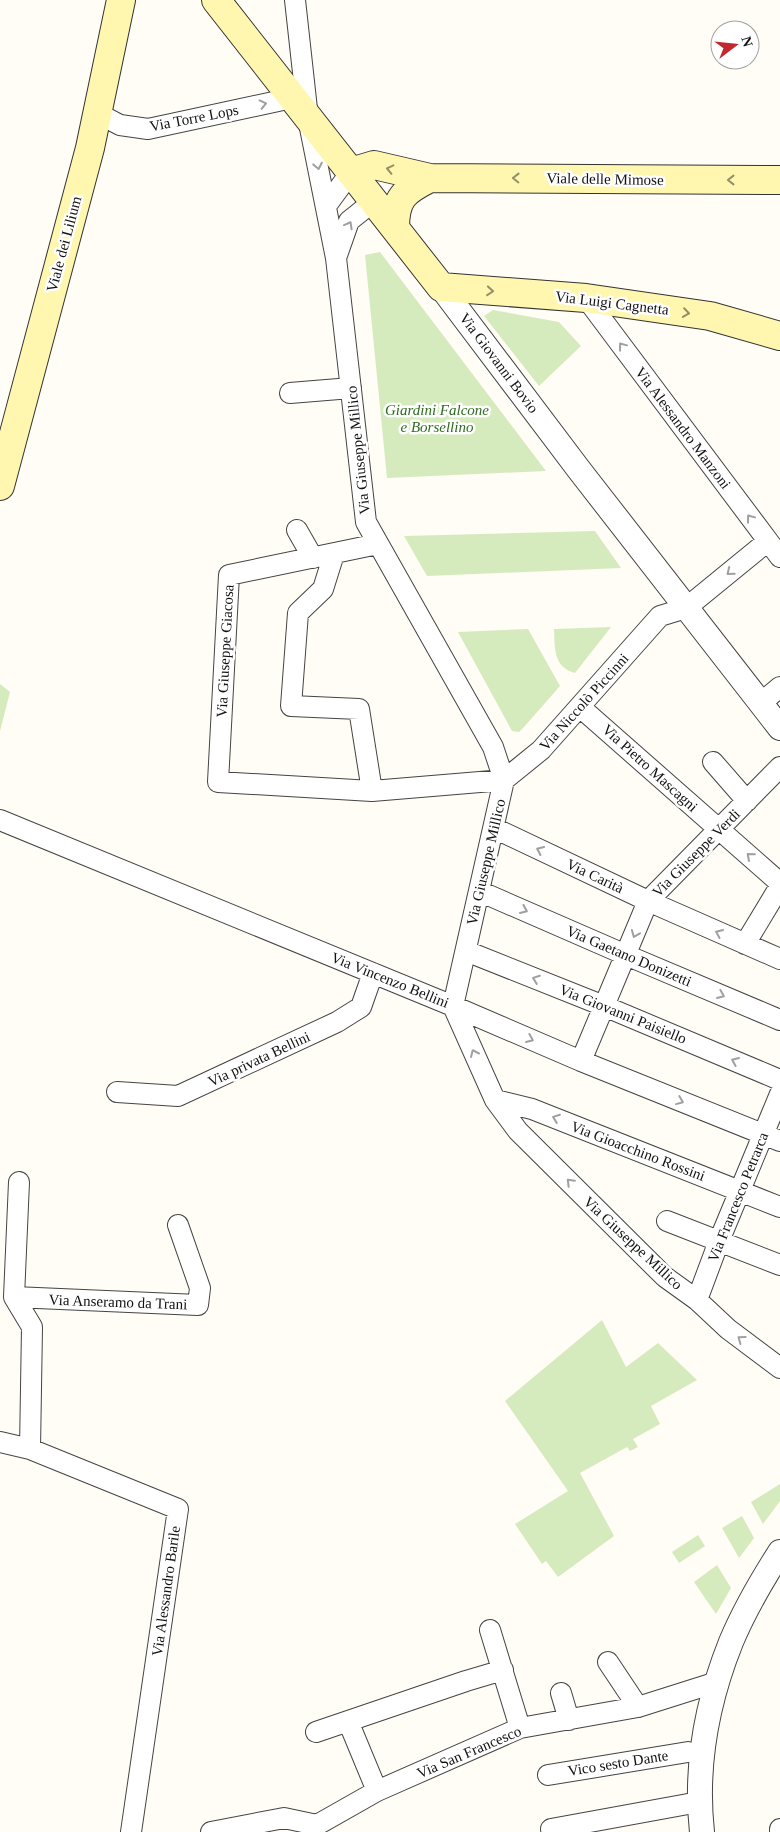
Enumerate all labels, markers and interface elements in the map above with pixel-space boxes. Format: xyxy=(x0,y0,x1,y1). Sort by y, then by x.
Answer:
north arrow xyxy=(710,20,760,70)
text: N xyxy=(738,35,756,48)
one-way arrow xyxy=(258,99,267,110)
street label: Via Torre Lops xyxy=(148,102,240,134)
one-way arrow xyxy=(312,161,322,170)
one-way arrow xyxy=(386,164,395,175)
street label: Viale delle Mimose xyxy=(546,170,664,188)
one-way arrow xyxy=(512,173,520,184)
one-way arrow xyxy=(727,175,735,185)
street label: Viale dei Lilium xyxy=(44,194,85,294)
one-way arrow xyxy=(343,222,353,231)
one-way arrow xyxy=(486,285,494,296)
street label: Via Luigi Cagnetta xyxy=(554,288,670,318)
one-way arrow xyxy=(682,307,691,317)
street label: Via Giovanni Bovio xyxy=(456,310,542,416)
one-way arrow xyxy=(619,343,627,352)
street label: Via Alessandro Manzoni xyxy=(632,364,734,492)
street label: Via Giuseppe Millico xyxy=(343,385,373,515)
park label: Giardini Falcone e Borsellino xyxy=(385,402,489,435)
one-way arrow xyxy=(748,515,756,524)
one-way arrow xyxy=(727,567,736,575)
street label: Via Giuseppe Giacosa xyxy=(214,584,236,718)
street label: Via Niccolò Piccinni xyxy=(536,650,632,754)
street label: Via Pietro Mascagni xyxy=(599,721,701,815)
street label: Via Giuseppe Millico xyxy=(464,797,508,927)
street label: Via Giuseppe Verdi xyxy=(649,806,743,900)
one-way arrow xyxy=(536,846,545,856)
one-way arrow xyxy=(746,853,755,862)
street label: Via Carità xyxy=(564,856,626,896)
one-way arrow xyxy=(519,904,528,915)
street label: Via Gaetano Donizetti xyxy=(564,922,694,990)
one-way arrow xyxy=(715,928,724,939)
one-way arrow xyxy=(630,929,641,938)
street label: Via Vincenzo Bellini xyxy=(329,949,451,1011)
one-way arrow xyxy=(532,975,541,985)
street label: Via Giovanni Paisiello xyxy=(557,981,689,1047)
one-way arrow xyxy=(716,989,725,999)
street label: Via privata Bellini xyxy=(205,1028,313,1090)
one-way arrow xyxy=(525,1033,534,1044)
one-way arrow xyxy=(470,1049,481,1058)
one-way arrow xyxy=(731,1056,740,1067)
one-way arrow xyxy=(675,1095,684,1105)
one-way arrow xyxy=(552,1114,561,1125)
street label: Via Gioacchino Rossini xyxy=(569,1118,707,1184)
street label: Via Francesco Petrarca xyxy=(705,1130,771,1264)
one-way arrow xyxy=(566,1179,575,1188)
street label: Via Giuseppe Millico xyxy=(580,1193,686,1293)
street label: Via Anseramo da Trani xyxy=(48,1292,188,1312)
one-way arrow xyxy=(737,1336,747,1345)
street label: Via Alessandro Barile xyxy=(149,1524,183,1657)
street label: Via San Francesco xyxy=(415,1723,523,1781)
street label: Vico sesto Dante xyxy=(567,1747,670,1779)

